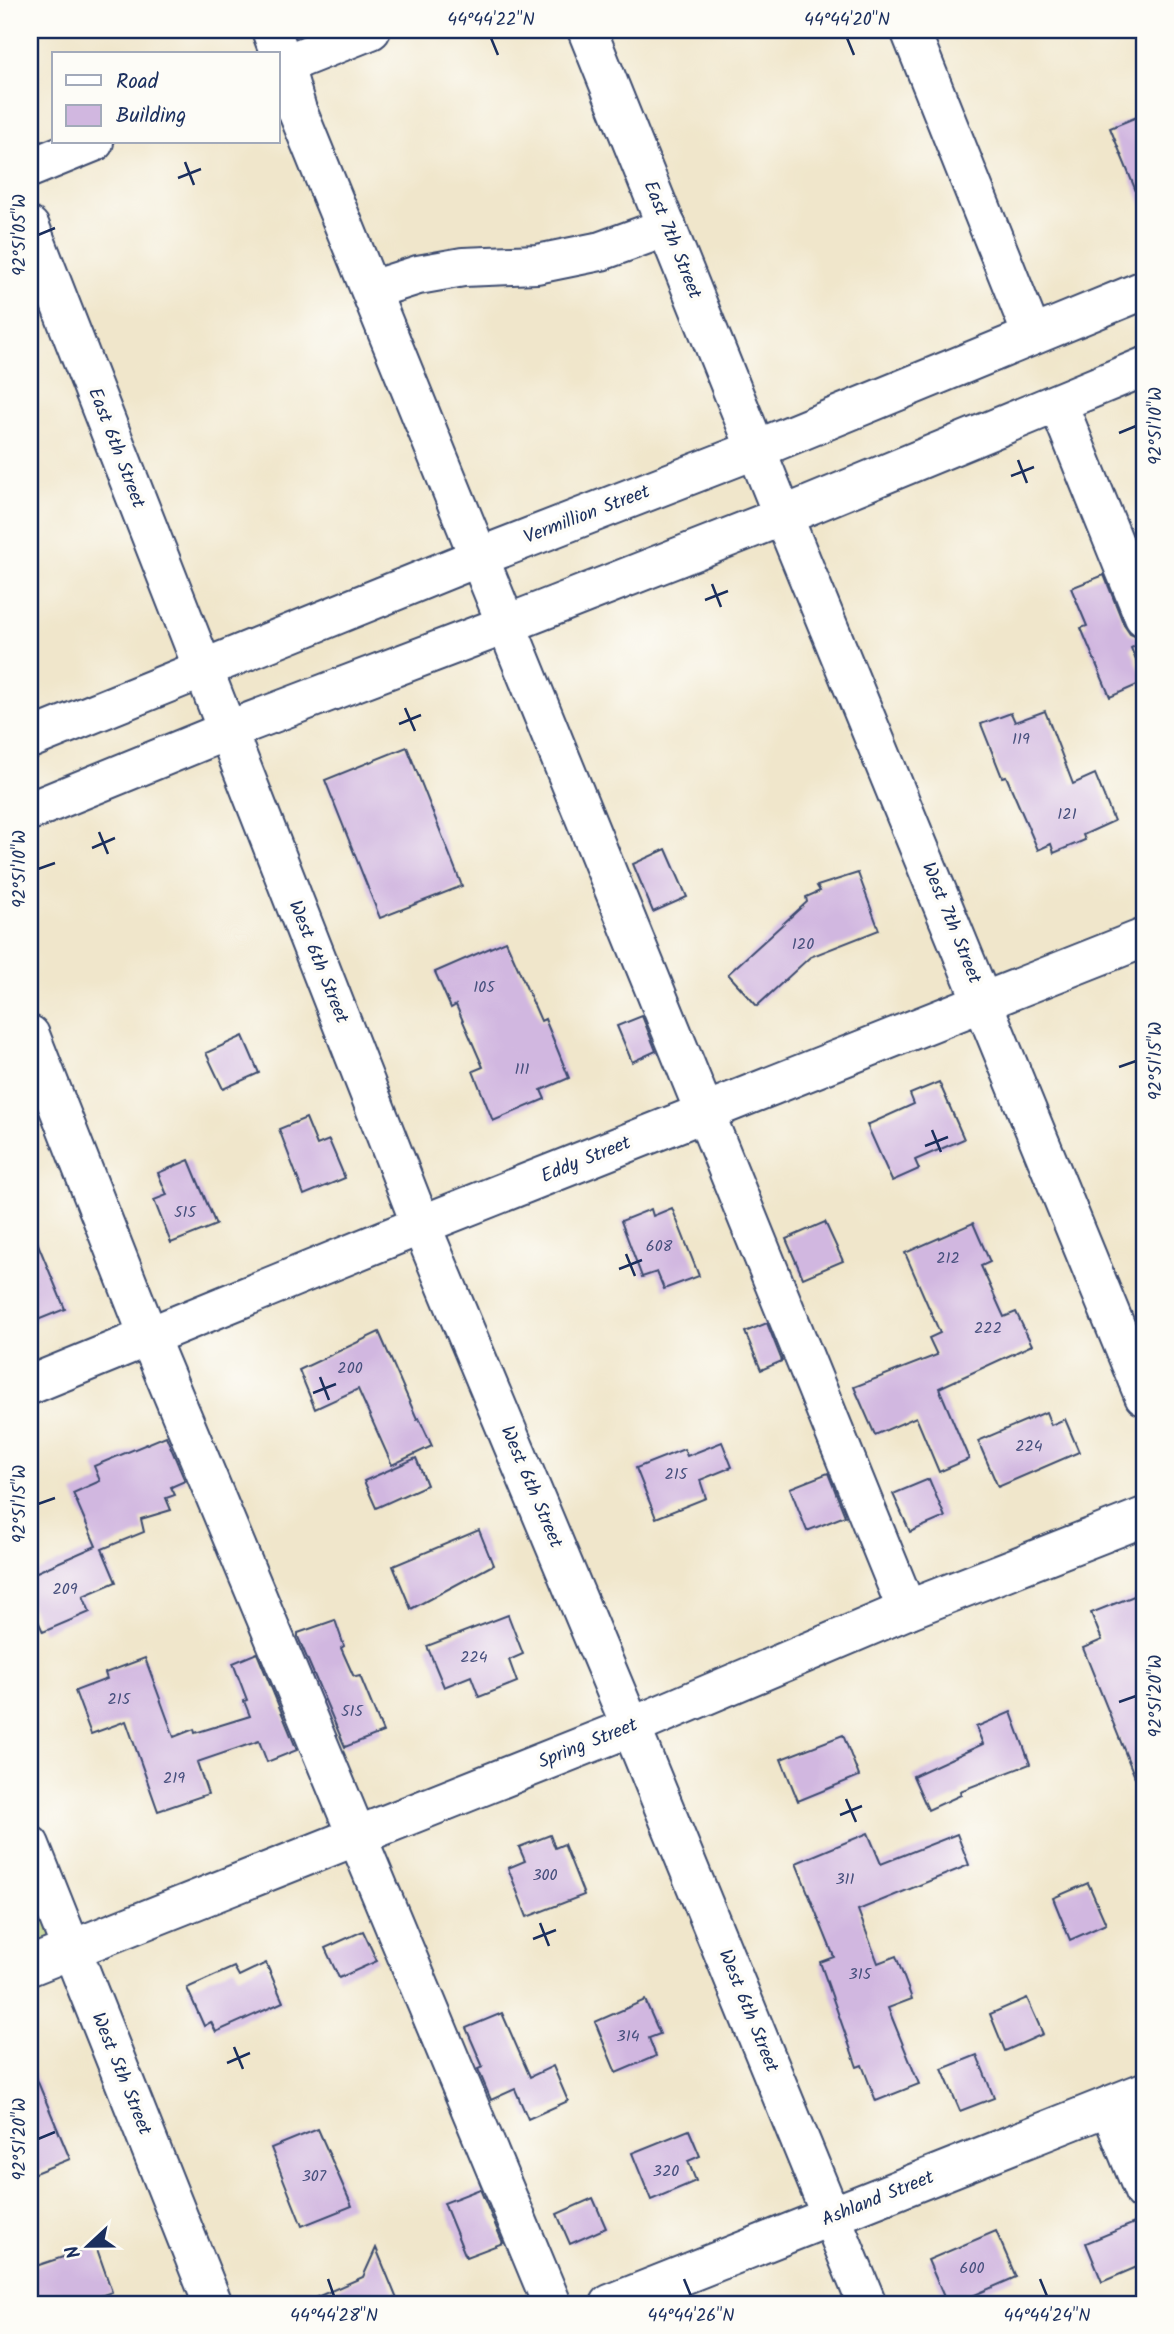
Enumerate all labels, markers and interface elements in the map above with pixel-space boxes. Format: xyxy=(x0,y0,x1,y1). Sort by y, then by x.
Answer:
text: 44°44'22"N xyxy=(447,6,535,35)
text: 44°44'20"N xyxy=(804,6,890,35)
legend xyxy=(52,52,280,144)
text: Road xyxy=(116,66,159,99)
text: Building xyxy=(116,100,186,133)
street label: East 7th Street xyxy=(635,176,710,304)
text: 92°51'05"W xyxy=(6,194,35,276)
street label: East 6th Street xyxy=(79,383,153,513)
text: 92°51'10"W xyxy=(1142,387,1171,465)
street label: Vermillion Street xyxy=(520,477,655,553)
house number: 119 xyxy=(1012,727,1030,752)
house number: 121 xyxy=(1057,802,1077,827)
text: 92°51'10"W xyxy=(6,830,35,908)
street label: West 7th Street xyxy=(913,858,989,989)
street label: West 6th Street xyxy=(280,896,357,1029)
house number: 120 xyxy=(792,932,814,957)
house number: 105 xyxy=(473,975,496,1000)
text: 92°51'15"W xyxy=(1142,1022,1171,1100)
house number: 111 xyxy=(514,1057,530,1082)
street label: Eddy Street xyxy=(536,1128,636,1192)
house number: 515 xyxy=(174,1200,198,1225)
house number: 608 xyxy=(646,1234,673,1259)
house number: 212 xyxy=(936,1246,960,1271)
house number: 222 xyxy=(974,1316,1002,1341)
house number: 200 xyxy=(337,1356,363,1381)
street label: West 6th Street xyxy=(492,1421,571,1553)
house number: 224 xyxy=(1015,1434,1043,1459)
house number: 215 xyxy=(665,1462,689,1487)
text: 92°51'15"W xyxy=(6,1465,35,1543)
house number: 209 xyxy=(52,1577,78,1602)
house number: 224 xyxy=(460,1645,488,1670)
text: 92°51'20"W xyxy=(1142,1655,1171,1737)
house number: 215 xyxy=(108,1687,132,1712)
house number: 515 xyxy=(341,1699,365,1724)
street label: Spring Street xyxy=(534,1710,643,1778)
house number: 219 xyxy=(163,1766,185,1791)
house number: 300 xyxy=(532,1863,558,1888)
house number: 311 xyxy=(835,1867,855,1892)
street label: West 6th Street xyxy=(710,1945,787,2078)
house number: 315 xyxy=(849,1962,873,1987)
street label: West 5th Street xyxy=(83,2008,160,2140)
house number: 314 xyxy=(617,2024,640,2049)
text: 92°51'20"W xyxy=(6,2098,35,2180)
house number: 320 xyxy=(653,2159,679,2184)
street label: Ashland Street xyxy=(817,2163,939,2235)
house number: 307 xyxy=(302,2164,327,2189)
north arrow xyxy=(52,2212,122,2282)
text: N xyxy=(58,2240,90,2263)
house number: 600 xyxy=(960,2256,984,2281)
text: 44°44'28"N xyxy=(290,2302,378,2331)
text: 44°44'26"N xyxy=(648,2302,735,2331)
text: 44°44'24"N xyxy=(1004,2302,1090,2331)

